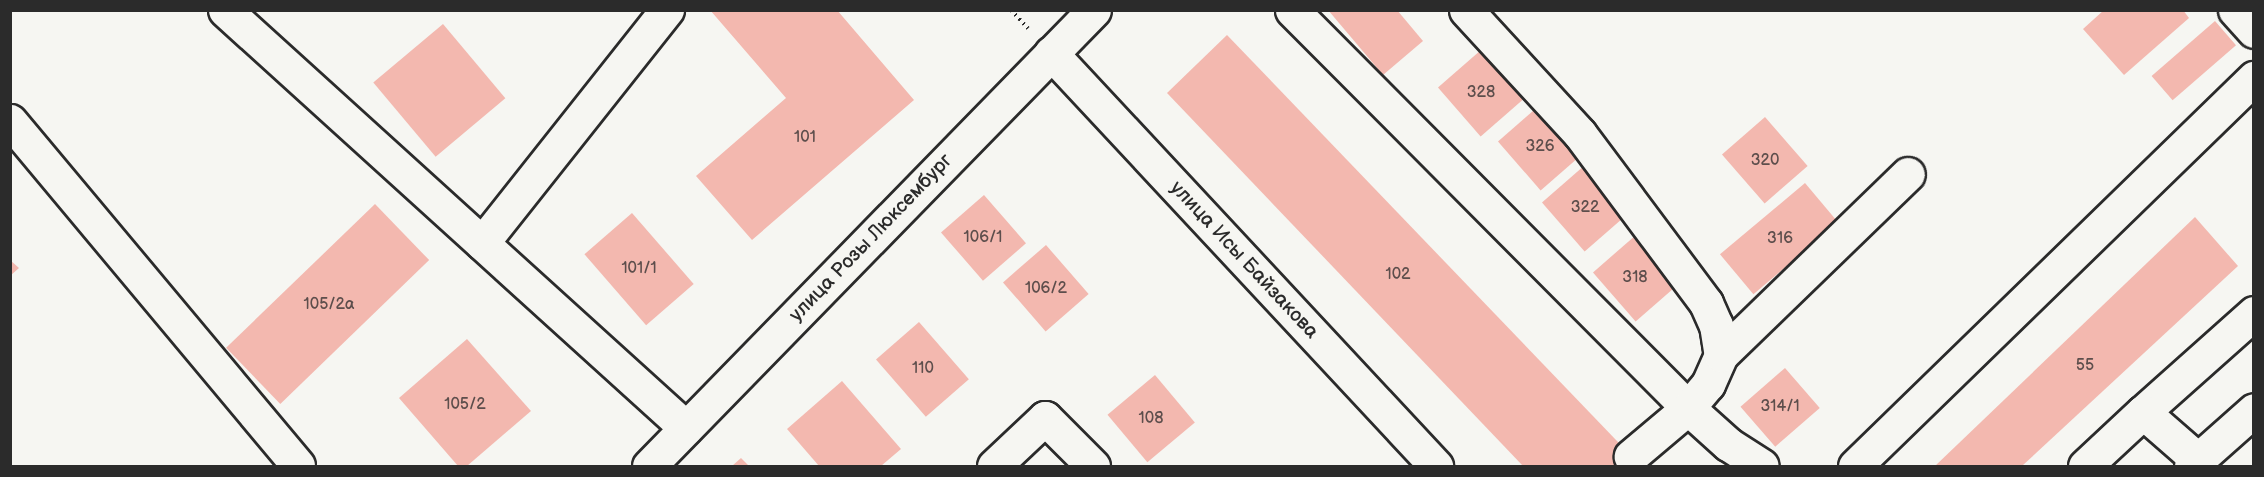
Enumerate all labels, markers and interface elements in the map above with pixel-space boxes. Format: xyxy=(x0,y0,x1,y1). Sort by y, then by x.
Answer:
house number: 328 xyxy=(1467,83,1495,103)
house number: 101 xyxy=(794,128,816,148)
house number: 326 xyxy=(1525,137,1555,157)
street label: улица Розы Люксембург xyxy=(784,149,958,327)
house number: 320 xyxy=(1751,151,1779,171)
street label: улица Исы Байзакова xyxy=(1165,176,1323,344)
house number: 322 xyxy=(1571,198,1599,218)
house number: 106/1 xyxy=(964,228,1002,248)
house number: 316 xyxy=(1767,229,1793,249)
house number: 101/1 xyxy=(621,259,657,279)
house number: 102 xyxy=(1385,265,1411,285)
house number: 318 xyxy=(1622,268,1648,288)
house number: 106/2 xyxy=(1025,279,1067,299)
house number: 105/2а xyxy=(304,295,354,315)
house number: 55 xyxy=(2076,356,2094,376)
house number: 110 xyxy=(912,359,934,379)
house number: 105/2 xyxy=(444,395,486,415)
house number: 314/1 xyxy=(1760,397,1800,417)
house number: 108 xyxy=(1139,409,1163,429)

